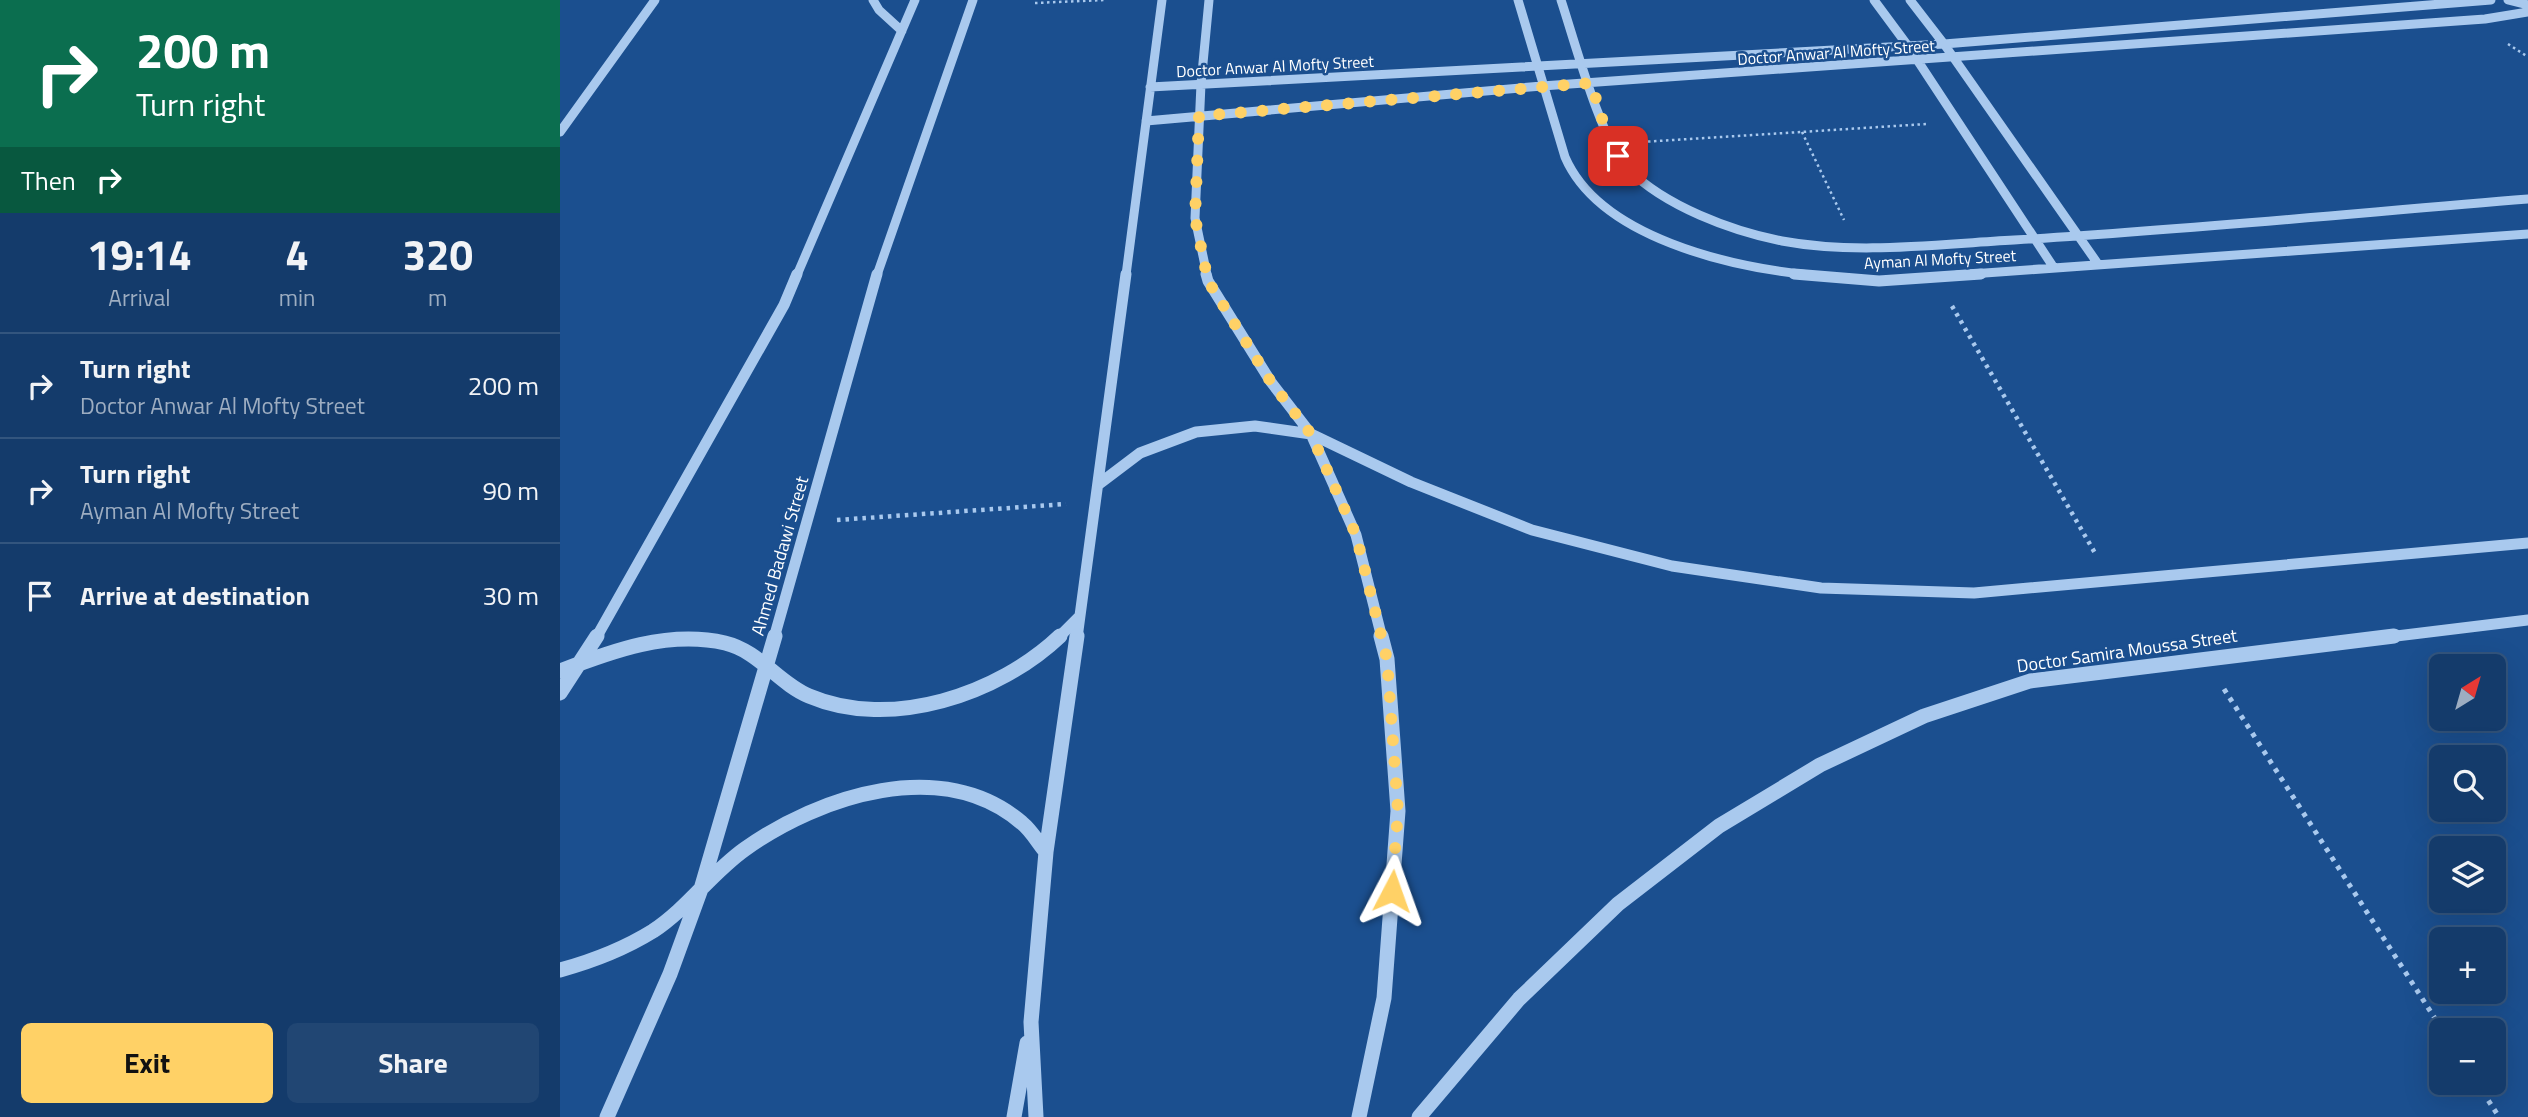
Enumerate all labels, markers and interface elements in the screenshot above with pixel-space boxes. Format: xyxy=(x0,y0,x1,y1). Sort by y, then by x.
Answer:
text: 200 m xyxy=(136,12,270,87)
icon: right xyxy=(21,28,112,119)
street label: Doctor Anwar Al Mofty Street xyxy=(1736,33,1936,71)
street label: Doctor Anwar Al Mofty Street xyxy=(1175,49,1375,83)
text: Turn right xyxy=(136,80,265,128)
pin xyxy=(1588,126,1648,186)
icon: arrive xyxy=(1599,137,1637,175)
text: Then xyxy=(21,161,76,200)
icon: right xyxy=(90,161,128,199)
text: 19:14 xyxy=(87,222,192,286)
text: 4 xyxy=(285,222,309,286)
text: 320 xyxy=(402,222,473,286)
street label: Ayman Al Mofty Street xyxy=(1863,243,2017,275)
text: Arrival xyxy=(108,280,171,315)
text: min xyxy=(279,280,315,315)
text: m xyxy=(428,280,447,315)
text: Turn right xyxy=(80,349,191,388)
text: 200 m xyxy=(468,366,539,405)
icon: right xyxy=(21,367,59,405)
text: Doctor Anwar Al Mofty Street xyxy=(80,388,365,423)
text: Turn right xyxy=(80,454,191,493)
text: 90 m xyxy=(482,471,539,510)
icon: right xyxy=(21,472,59,510)
street label: Ahmed Badawi Street xyxy=(744,472,815,639)
text: Ayman Al Mofty Street xyxy=(80,493,299,528)
text: Arrive at destination xyxy=(80,576,310,615)
text: 30 m xyxy=(482,576,539,615)
icon: arrive xyxy=(21,577,59,615)
street label: Doctor Samira Moussa Street xyxy=(2015,622,2239,679)
north arrow xyxy=(2429,654,2506,732)
map controls xyxy=(2429,654,2506,1095)
button: search xyxy=(2429,745,2506,822)
button: layers xyxy=(2429,836,2506,913)
position arrow xyxy=(1355,854,1429,928)
button: + xyxy=(2429,927,2506,1004)
button: − xyxy=(2429,1018,2506,1095)
button: Exit xyxy=(21,1023,273,1103)
button: Share xyxy=(287,1023,539,1103)

